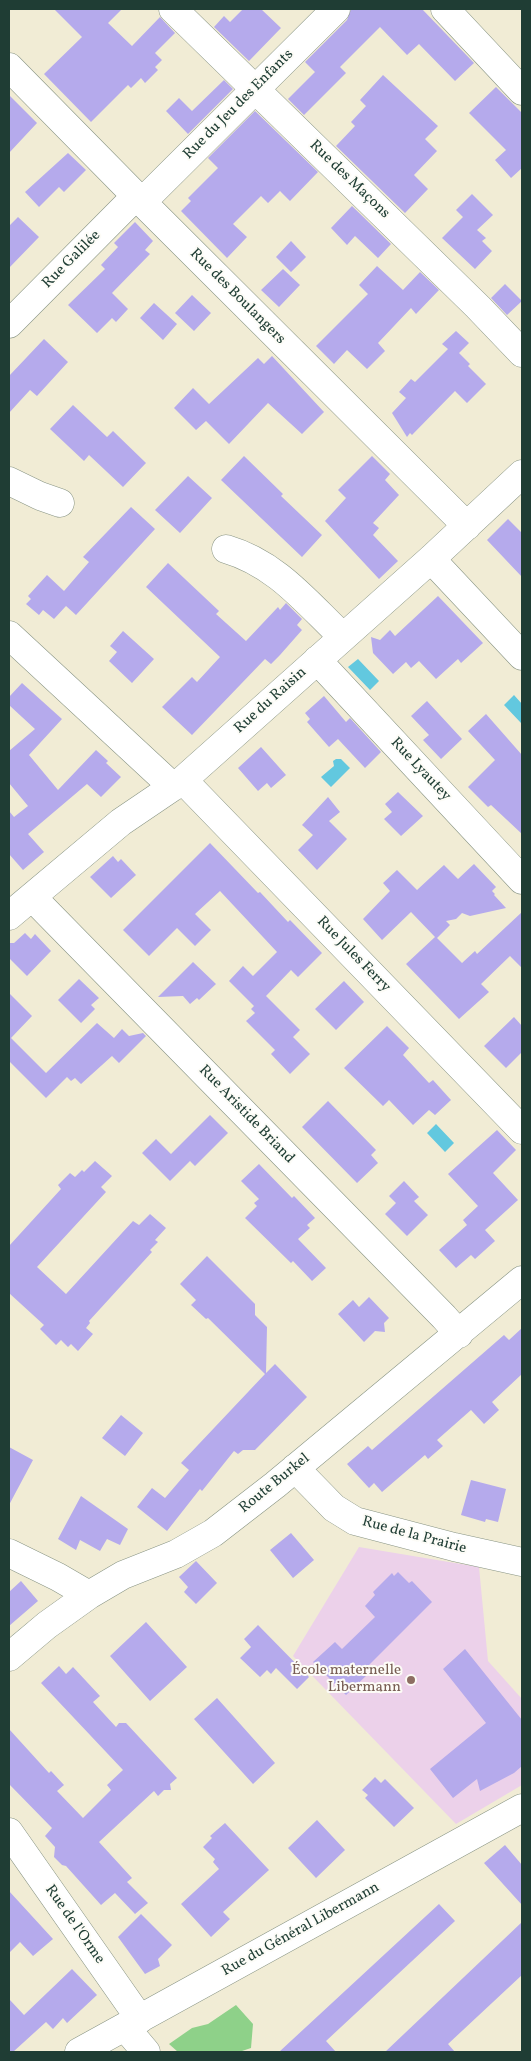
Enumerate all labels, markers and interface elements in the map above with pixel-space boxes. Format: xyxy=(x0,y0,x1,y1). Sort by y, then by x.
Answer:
street label: Rue du Jeu des Enfants xyxy=(180,46,298,164)
street label: Rue des Maçons xyxy=(305,137,393,223)
street label: Rue Galilée xyxy=(39,227,105,293)
street label: Rue des Boulangers xyxy=(185,245,289,349)
street label: Rue du Raisin xyxy=(231,664,311,738)
street label: Rue Lyautey xyxy=(386,734,454,806)
street label: Rue Jules Ferry xyxy=(312,913,394,997)
street label: Rue Aristide Briand xyxy=(194,1062,298,1168)
street label: Route Burkel xyxy=(236,1450,314,1518)
street label: Rue de la Prairie xyxy=(360,1513,468,1559)
place label: École maternelle Libermann xyxy=(292,1662,401,1697)
marker: École maternelle Libermann xyxy=(405,1674,417,1686)
street label: Rue du Général Libermann xyxy=(219,1879,383,1981)
street label: Rue de l'Orme xyxy=(40,1882,108,1968)

